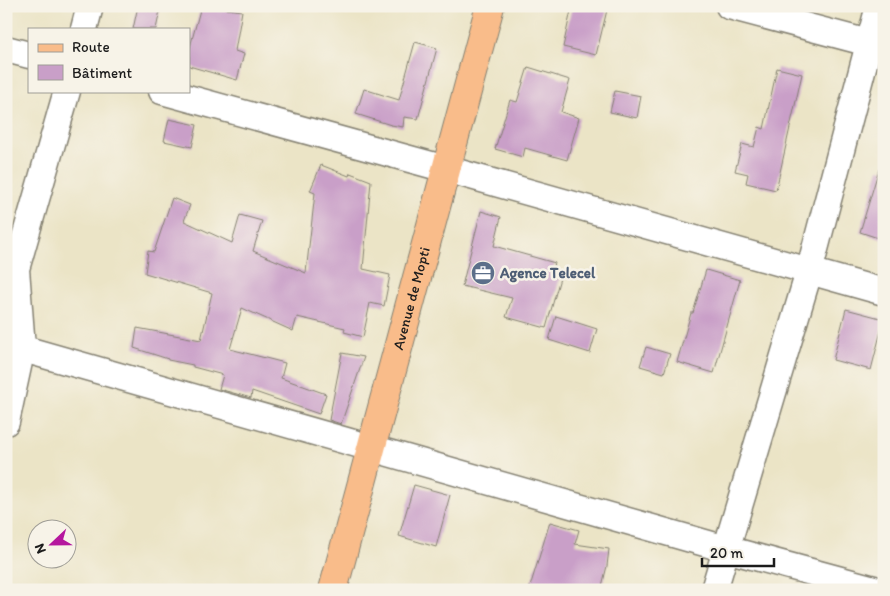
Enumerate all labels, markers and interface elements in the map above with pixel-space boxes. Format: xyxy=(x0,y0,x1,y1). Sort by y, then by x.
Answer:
legend xyxy=(28,28,190,92)
text: Route xyxy=(72,38,110,56)
text: Bâtiment xyxy=(72,64,133,82)
street label: Avenue de Mopti xyxy=(389,245,434,352)
office icon: Agence Telecel xyxy=(470,260,496,286)
place label: Agence Telecel xyxy=(499,264,596,283)
north arrow xyxy=(28,518,78,568)
scale bar xyxy=(702,536,775,568)
text: N xyxy=(31,541,50,556)
text: 20 m xyxy=(710,544,744,562)

